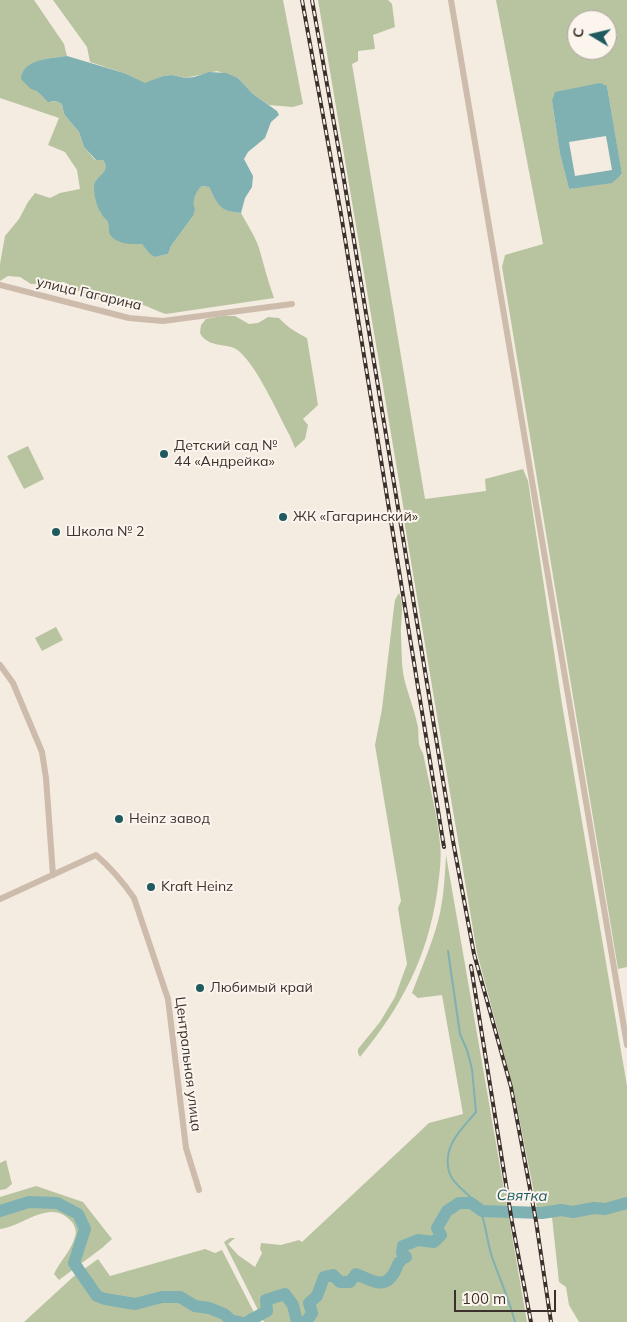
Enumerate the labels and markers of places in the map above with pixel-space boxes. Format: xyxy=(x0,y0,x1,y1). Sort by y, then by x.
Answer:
place label: Детский сад № 44 «Андрейка» xyxy=(174,438,277,471)
marker: Детский сад № 44 «Андрейка» xyxy=(158,448,170,460)
place label: ЖК «Гагаринский» xyxy=(293,509,418,525)
marker: ЖК «Гагаринский» xyxy=(277,511,289,523)
place label: Школа № 2 xyxy=(66,524,144,540)
marker: Школа № 2 xyxy=(50,526,62,538)
place label: Heinz завод xyxy=(129,811,210,827)
marker: Heinz завод xyxy=(113,813,125,825)
place label: Kraft Heinz xyxy=(161,879,233,895)
marker: Kraft Heinz xyxy=(145,881,157,893)
place label: Любимый край xyxy=(210,980,313,996)
marker: Любимый край xyxy=(194,982,206,994)

